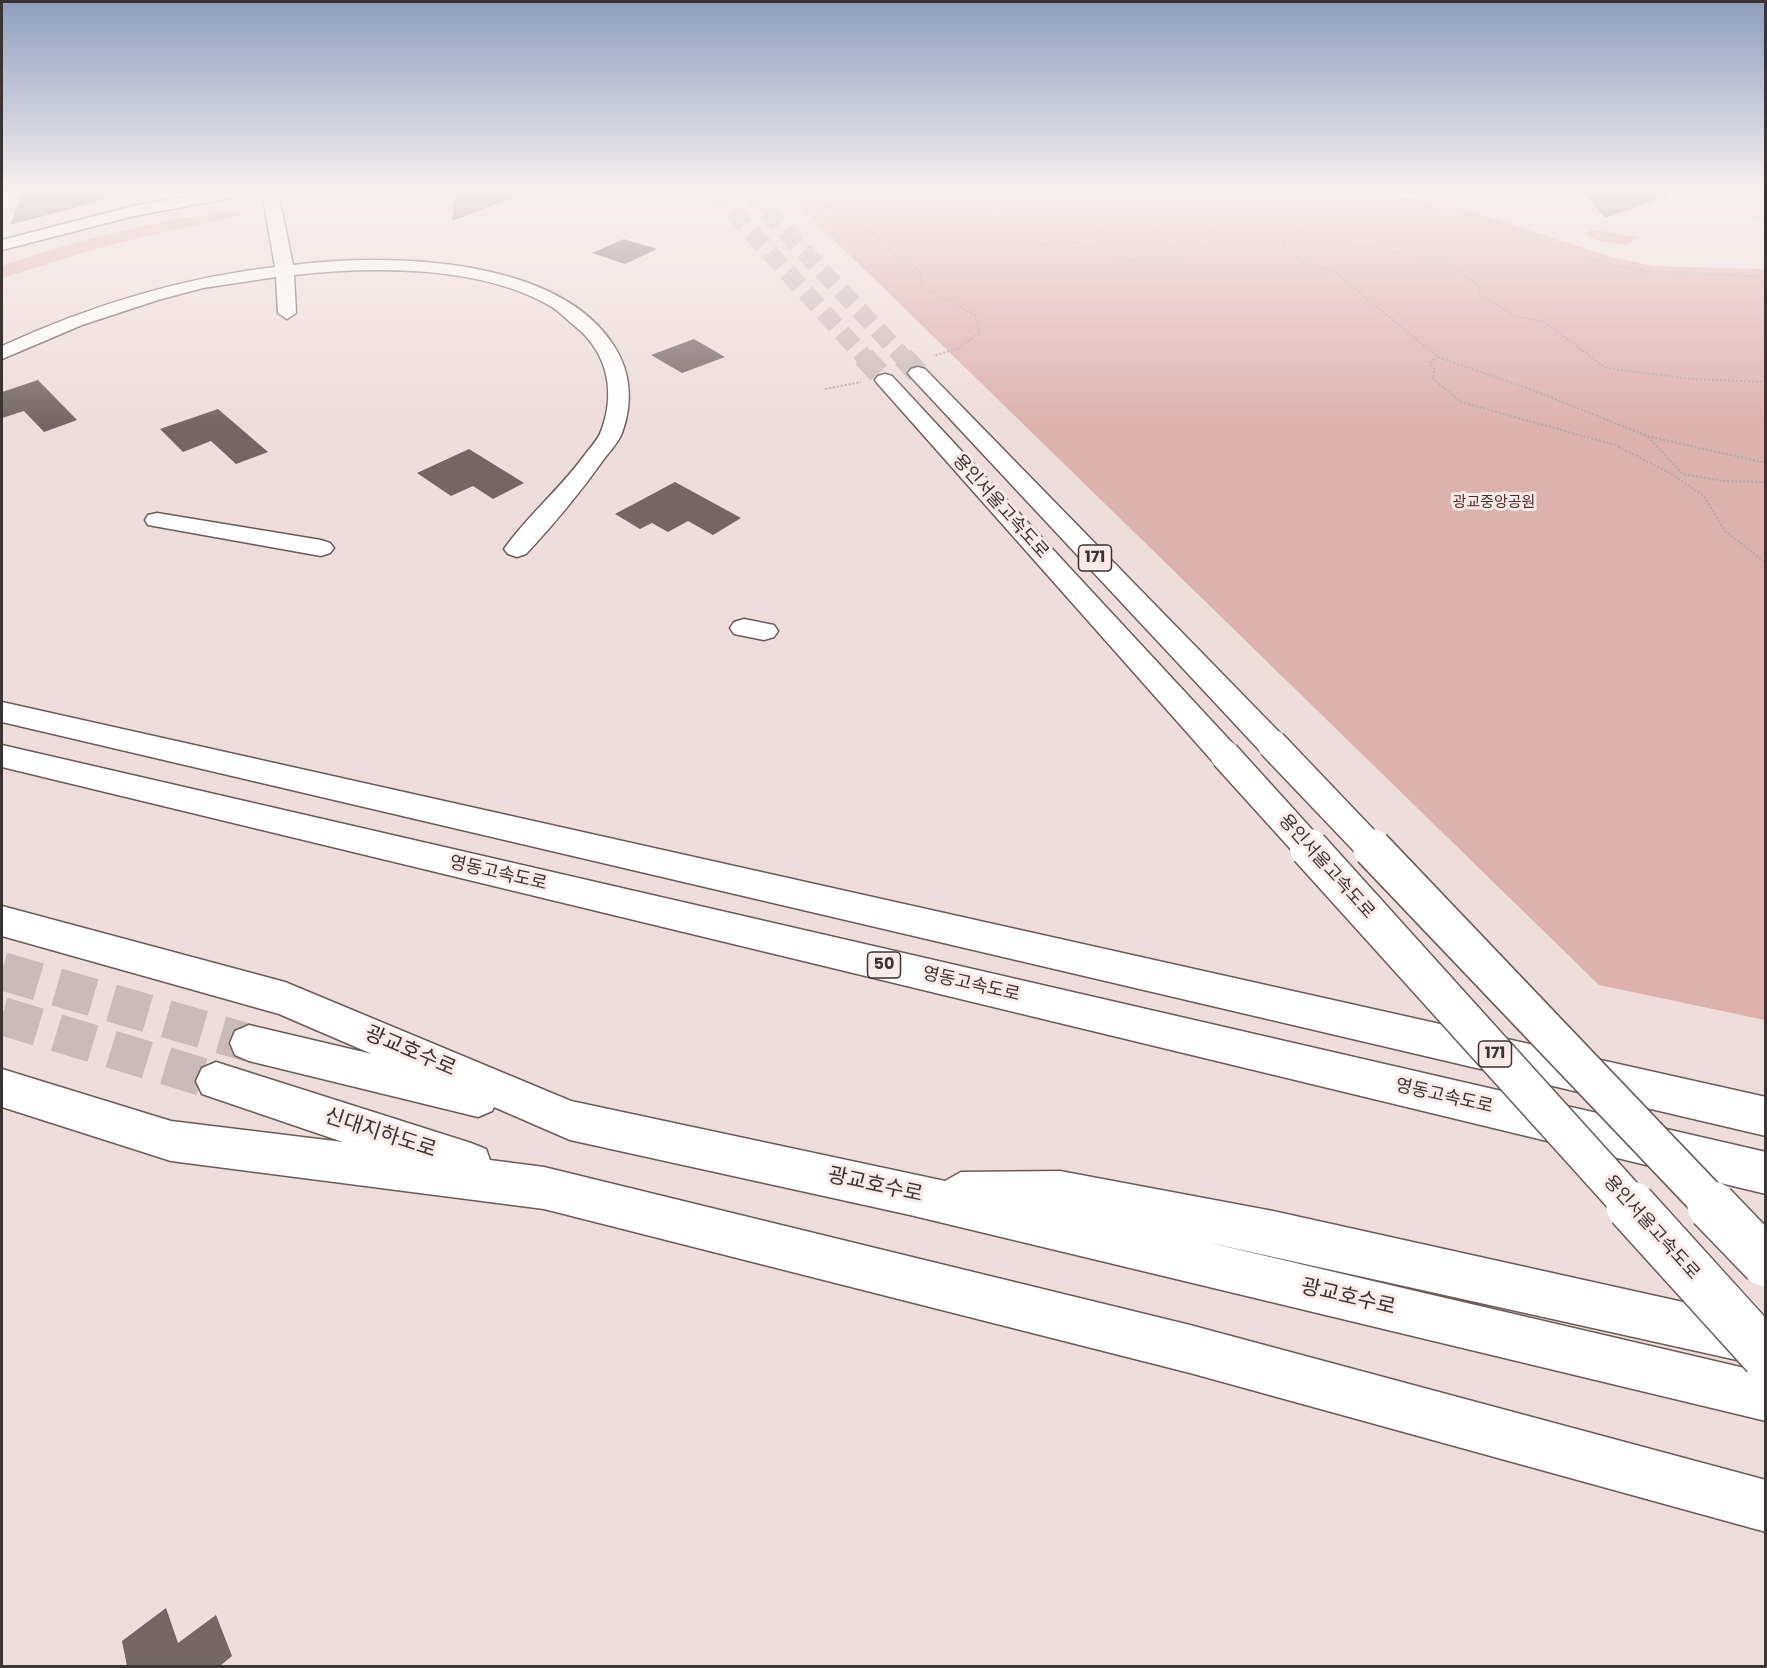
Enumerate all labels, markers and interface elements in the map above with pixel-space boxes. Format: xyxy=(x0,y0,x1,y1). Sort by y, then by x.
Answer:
street label: 용인서울고속도로 xyxy=(948,451,1052,563)
park label: 광교중앙공원 xyxy=(1453,494,1535,512)
road number: 171 xyxy=(1078,545,1112,571)
street label: 용인서울고속도로 xyxy=(1274,811,1378,923)
street label: 영동고속도로 xyxy=(447,852,549,896)
road number: 50 xyxy=(868,952,900,978)
street label: 영동고속도로 xyxy=(920,963,1022,1007)
street label: 광교호수로 xyxy=(361,1022,459,1082)
road number: 171 xyxy=(1478,1041,1512,1067)
street label: 영동고속도로 xyxy=(1393,1075,1495,1119)
street label: 신대지하도로 xyxy=(321,1104,439,1164)
street label: 광교호수로 xyxy=(825,1164,925,1208)
street label: 용인서울고속도로 xyxy=(1599,1172,1703,1284)
street label: 광교호수로 xyxy=(1298,1275,1398,1321)

